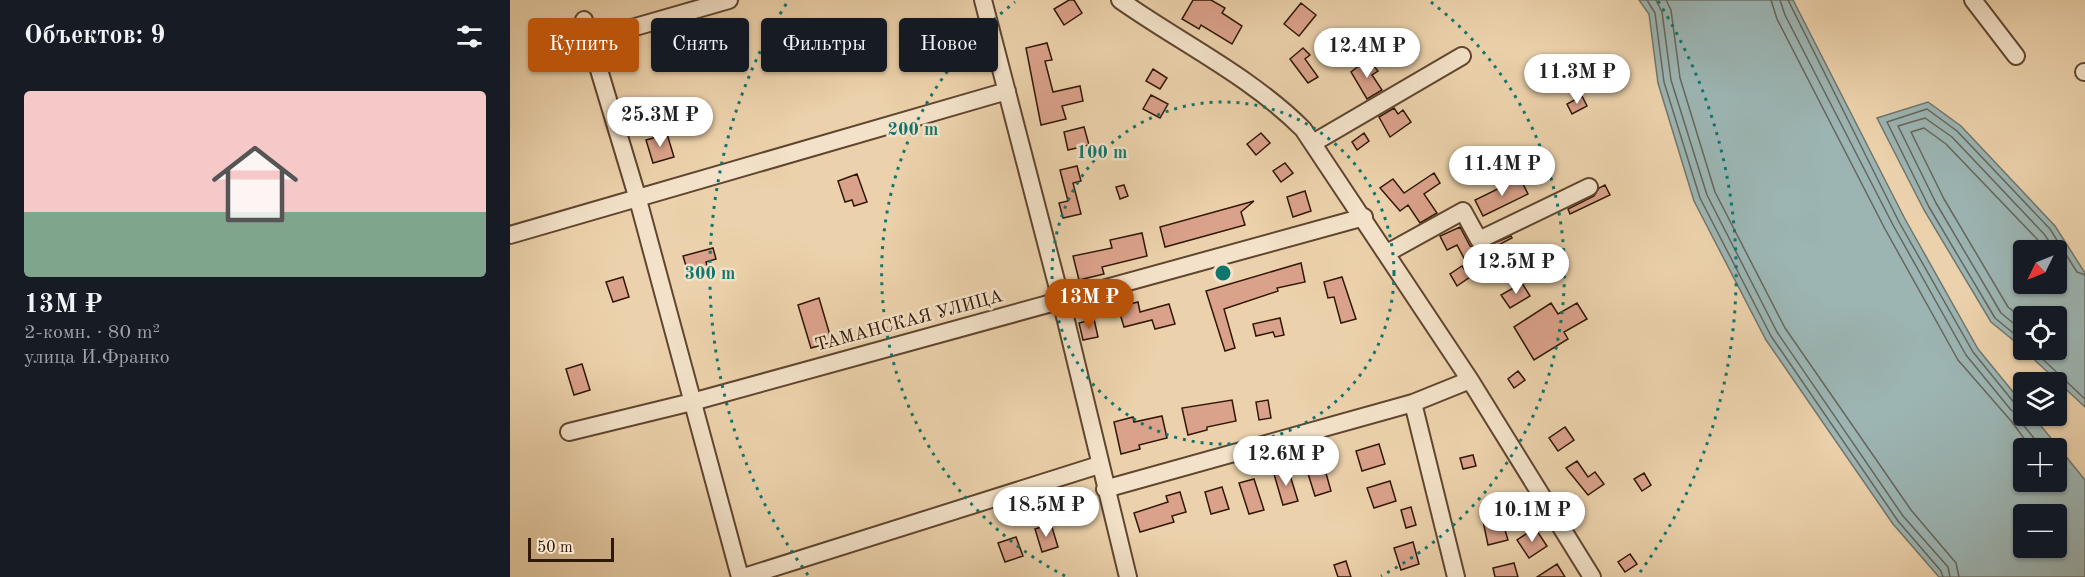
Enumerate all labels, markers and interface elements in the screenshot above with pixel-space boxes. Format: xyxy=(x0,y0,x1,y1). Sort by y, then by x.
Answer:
chip: Купить xyxy=(528,18,639,72)
chip: Снять xyxy=(651,18,749,72)
chip: Фильтры xyxy=(761,18,887,72)
chip: Новое xyxy=(899,18,998,72)
icon: filters xyxy=(453,20,486,53)
text: Объектов: 9 xyxy=(24,23,165,49)
pin: 12.4M ₽ xyxy=(1312,28,1422,79)
text: 12.4M ₽ xyxy=(1328,37,1406,57)
pin: 11.3M ₽ xyxy=(1522,54,1632,105)
text: 11.3M ₽ xyxy=(1538,63,1616,83)
pin: 25.3M ₽ xyxy=(605,97,715,148)
text: 25.3M ₽ xyxy=(621,106,699,126)
text: 200 m xyxy=(888,121,938,139)
icon: home xyxy=(201,130,309,238)
text: 100 m xyxy=(1077,144,1127,162)
pin: 11.4M ₽ xyxy=(1447,146,1557,197)
text: 11.4M ₽ xyxy=(1463,155,1541,175)
north arrow xyxy=(2013,240,2067,294)
map controls xyxy=(2013,240,2067,558)
pin: 12.5M ₽ xyxy=(1461,244,1571,295)
text: 12.5M ₽ xyxy=(1477,253,1555,273)
centre of rings xyxy=(1213,263,1233,283)
text: 300 m xyxy=(685,265,735,283)
pin: 13M ₽ xyxy=(1047,279,1131,330)
street label: ТАМАНСКАЯ УЛИЦА xyxy=(813,287,1005,355)
text: 13M ₽ xyxy=(1059,288,1119,308)
text: 13M ₽ xyxy=(24,292,103,318)
button: locate xyxy=(2013,306,2067,360)
text: 2-комн. · 80 m² xyxy=(24,323,160,343)
text: улица И.Франко xyxy=(24,348,170,368)
button: layers xyxy=(2013,372,2067,426)
pin: 12.6M ₽ xyxy=(1231,436,1341,487)
button: + xyxy=(2013,438,2067,492)
text: 12.6M ₽ xyxy=(1247,445,1325,465)
pin: 18.5M ₽ xyxy=(991,487,1101,538)
pin: 10.1M ₽ xyxy=(1477,492,1587,543)
text: 18.5M ₽ xyxy=(1007,496,1085,516)
text: 10.1M ₽ xyxy=(1493,501,1571,521)
button: − xyxy=(2013,504,2067,558)
scale bar xyxy=(528,535,614,562)
text: 50 m xyxy=(537,540,573,556)

